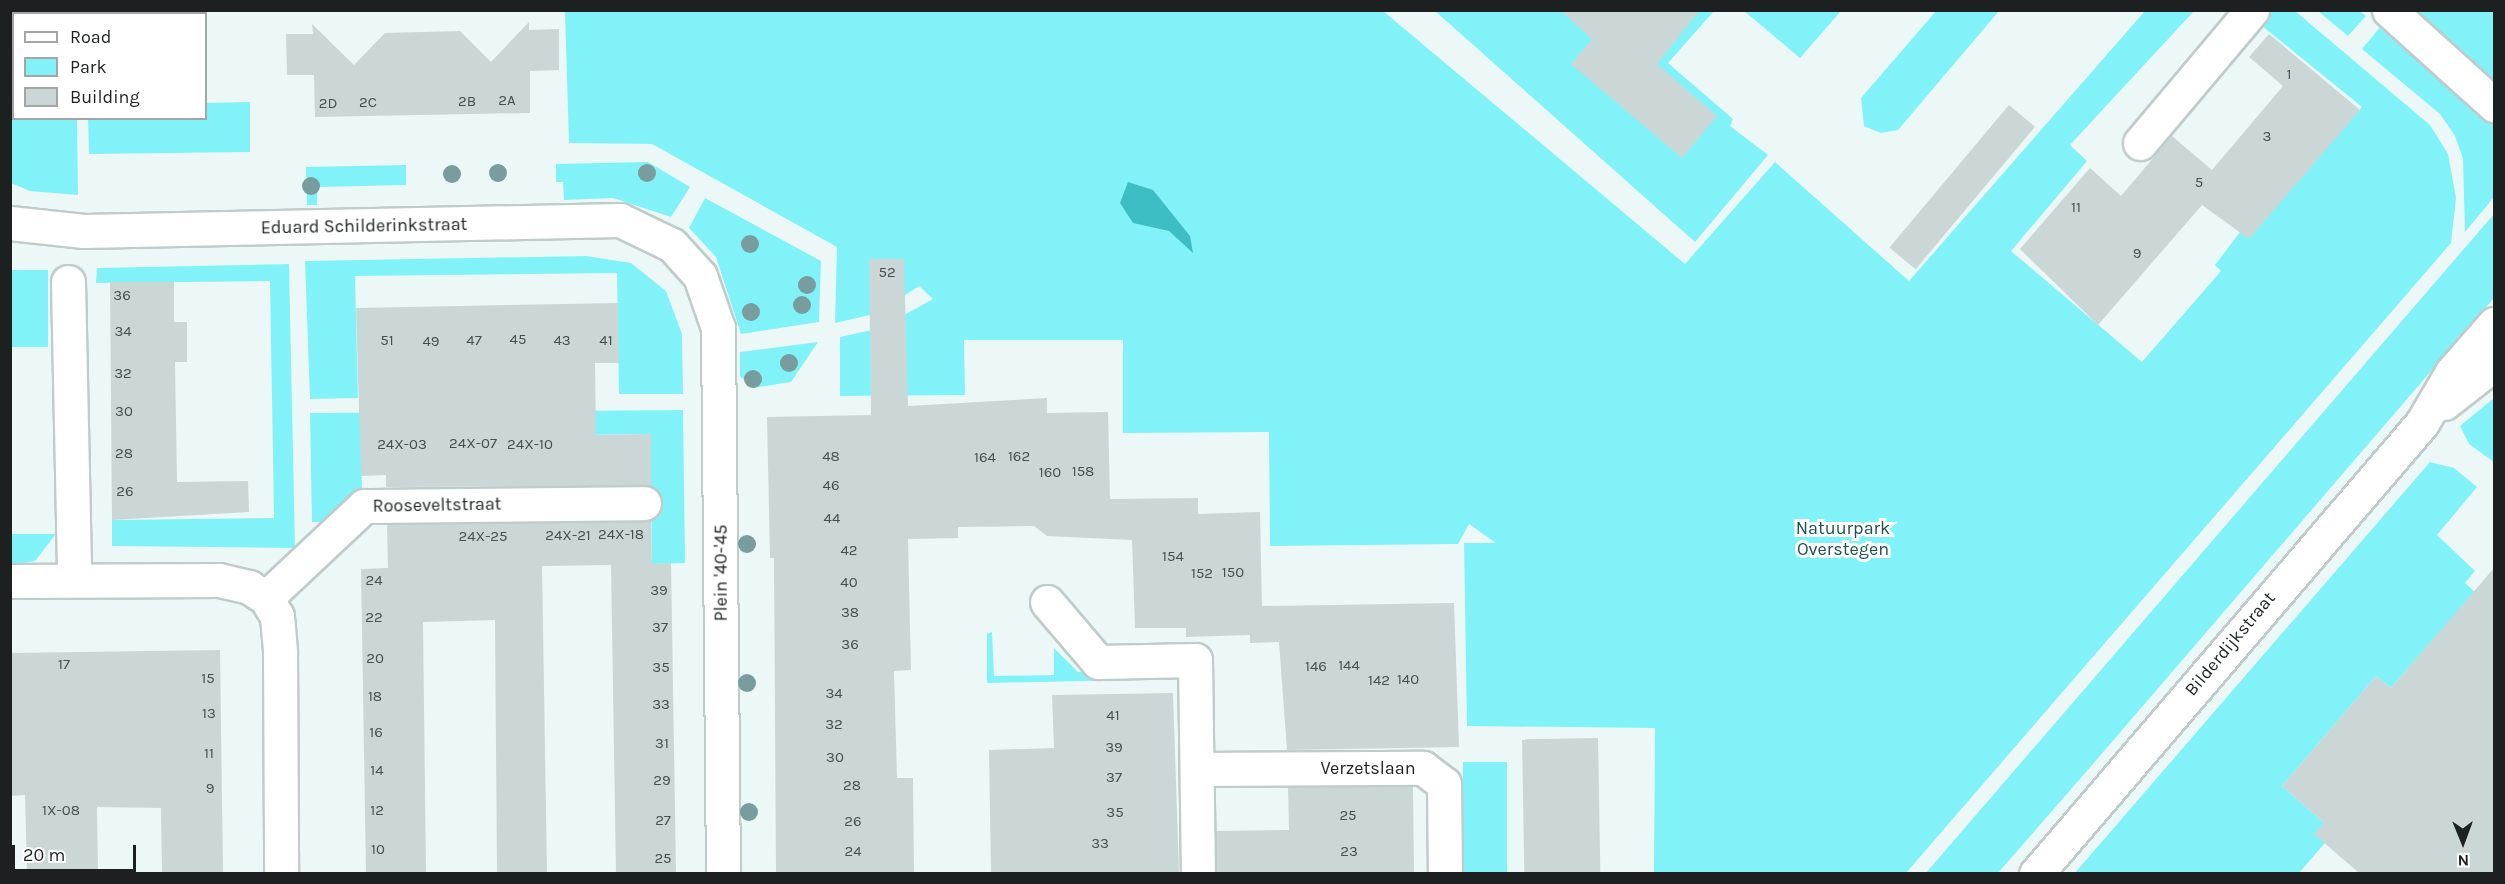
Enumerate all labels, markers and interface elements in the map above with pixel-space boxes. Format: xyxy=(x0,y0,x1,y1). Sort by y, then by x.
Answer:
legend xyxy=(12,12,207,120)
text: Road xyxy=(70,26,111,48)
text: Park xyxy=(70,56,107,78)
house number: 1 xyxy=(2287,66,2291,84)
text: Building xyxy=(70,86,140,108)
house number: 2A xyxy=(498,92,516,110)
house number: 2B xyxy=(458,93,476,111)
house number: 2C xyxy=(359,94,377,112)
house number: 2D xyxy=(319,95,337,113)
house number: 3 xyxy=(2263,128,2271,146)
house number: 5 xyxy=(2195,174,2203,192)
house number: 11 xyxy=(2071,199,2081,217)
street label: Eduard Schilderinkstraat xyxy=(261,213,467,239)
house number: 9 xyxy=(2133,245,2141,263)
house number: 52 xyxy=(878,264,896,282)
house number: 36 xyxy=(113,287,131,305)
house number: 34 xyxy=(114,323,132,341)
house number: 45 xyxy=(510,331,526,349)
house number: 51 xyxy=(380,332,394,350)
house number: 47 xyxy=(466,332,482,350)
house number: 43 xyxy=(553,332,571,350)
house number: 41 xyxy=(599,332,613,350)
house number: 49 xyxy=(422,333,440,351)
house number: 32 xyxy=(114,365,132,383)
house number: 30 xyxy=(115,403,133,421)
house number: 24X-07 xyxy=(449,435,497,453)
house number: 24X-03 xyxy=(377,436,427,454)
house number: 24X-10 xyxy=(507,436,553,454)
house number: 28 xyxy=(115,445,133,463)
house number: 48 xyxy=(822,448,840,466)
house number: 162 xyxy=(1008,448,1030,466)
house number: 164 xyxy=(974,449,996,467)
house number: 158 xyxy=(1072,463,1094,481)
house number: 160 xyxy=(1039,464,1061,482)
house number: 46 xyxy=(823,477,839,495)
house number: 26 xyxy=(116,483,134,501)
street label: Rooseveltstraat xyxy=(372,493,502,517)
house number: 44 xyxy=(824,510,840,528)
park label: Natuurpark Overstegen xyxy=(1796,518,1890,560)
street label: Plein '40-'45 xyxy=(710,525,732,621)
house number: 24X-18 xyxy=(598,526,644,544)
house number: 24X-21 xyxy=(545,527,591,545)
house number: 24X-25 xyxy=(458,528,508,546)
house number: 42 xyxy=(840,542,858,560)
house number: 154 xyxy=(1162,548,1184,566)
house number: 150 xyxy=(1222,564,1244,582)
house number: 152 xyxy=(1191,565,1213,583)
house number: 24 xyxy=(365,572,383,590)
house number: 40 xyxy=(840,574,858,592)
house number: 39 xyxy=(650,582,668,600)
street label: Bilderdijkstraat xyxy=(2180,588,2280,700)
house number: 38 xyxy=(841,604,859,622)
house number: 22 xyxy=(365,609,383,627)
house number: 37 xyxy=(652,619,668,637)
house number: 36 xyxy=(841,636,859,654)
house number: 20 xyxy=(366,650,384,668)
house number: 17 xyxy=(58,656,70,674)
house number: 144 xyxy=(1338,657,1360,675)
house number: 146 xyxy=(1305,658,1327,676)
house number: 35 xyxy=(652,659,670,677)
house number: 15 xyxy=(201,670,215,688)
house number: 140 xyxy=(1397,671,1419,689)
house number: 142 xyxy=(1368,672,1390,690)
house number: 34 xyxy=(825,685,843,703)
house number: 18 xyxy=(368,688,382,706)
house number: 33 xyxy=(652,696,670,714)
house number: 13 xyxy=(202,705,216,723)
house number: 41 xyxy=(1106,707,1120,725)
house number: 32 xyxy=(825,716,843,734)
house number: 16 xyxy=(369,724,383,742)
house number: 31 xyxy=(655,735,669,753)
house number: 39 xyxy=(1105,739,1123,757)
house number: 11 xyxy=(204,745,214,763)
house number: 30 xyxy=(826,749,844,767)
street label: Verzetslaan xyxy=(1320,757,1416,779)
house number: 14 xyxy=(370,762,384,780)
house number: 37 xyxy=(1106,769,1122,787)
house number: 29 xyxy=(653,772,671,790)
house number: 28 xyxy=(843,777,861,795)
house number: 9 xyxy=(206,780,214,798)
house number: 1X-08 xyxy=(42,802,80,820)
house number: 12 xyxy=(370,802,384,820)
house number: 35 xyxy=(1106,804,1124,822)
house number: 25 xyxy=(1339,807,1357,825)
house number: 27 xyxy=(655,812,671,830)
north arrow xyxy=(2433,812,2493,872)
house number: 26 xyxy=(844,813,862,831)
scale bar xyxy=(15,833,140,871)
house number: 33 xyxy=(1091,835,1109,853)
house number: 10 xyxy=(371,841,385,859)
house number: 24 xyxy=(844,843,862,861)
house number: 23 xyxy=(1340,843,1358,861)
text: 20 m xyxy=(23,844,65,866)
house number: 25 xyxy=(654,850,672,868)
text: N xyxy=(2457,851,2469,870)

